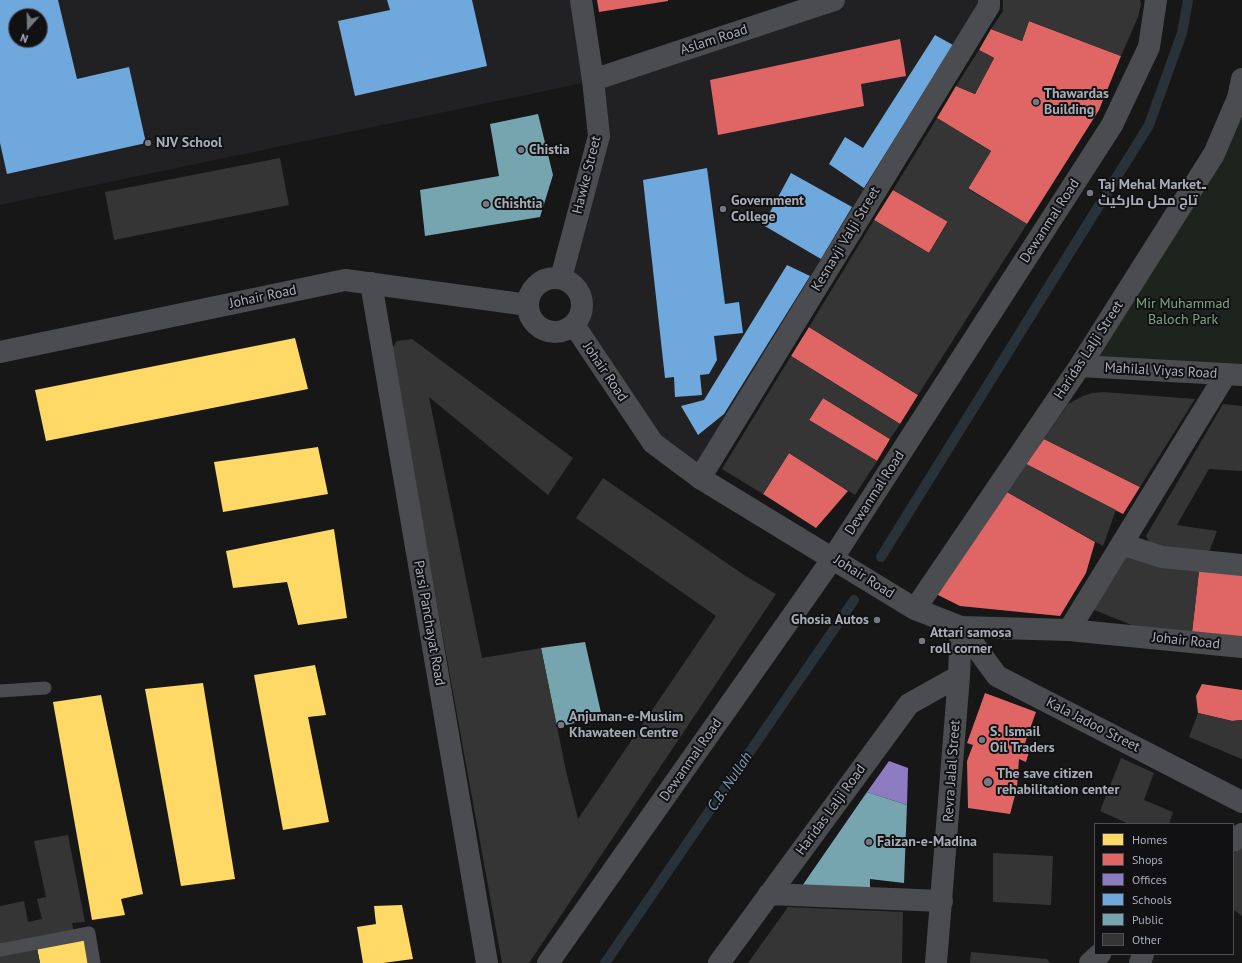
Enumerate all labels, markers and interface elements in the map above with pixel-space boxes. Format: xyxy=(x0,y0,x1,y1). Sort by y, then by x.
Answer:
north arrow xyxy=(8,8,48,48)
street label: Aslam Road xyxy=(678,21,750,59)
text: N xyxy=(18,31,30,46)
place label: Thawardas Building xyxy=(1044,86,1109,118)
marker: Thawardas Building xyxy=(1031,97,1041,107)
street label: Hawke Street xyxy=(569,134,605,216)
place label: NJV School xyxy=(156,135,222,151)
marker: NJV School xyxy=(143,138,153,148)
place label: Chistia xyxy=(529,142,570,158)
marker: Chistia xyxy=(516,145,526,155)
street label: Dewanmal Road xyxy=(1017,176,1083,266)
place label: Taj Mehal Market۔ تاج محل مارکیٹ xyxy=(1098,177,1207,210)
street label: Kesnavji Valji Street xyxy=(808,184,884,294)
marker: Taj Mehal Market۔ تاج محل مارکیٹ xyxy=(1085,188,1095,198)
place label: Government College xyxy=(731,193,804,226)
place label: Chishtia xyxy=(494,196,542,212)
marker: Chishtia xyxy=(481,199,491,209)
marker: Government College xyxy=(718,204,728,214)
street label: Johair Road xyxy=(228,282,298,312)
park label: Mir Muhammad Baloch Park xyxy=(1136,296,1230,328)
street label: Haridas Lalji Street xyxy=(1051,298,1127,402)
street label: Johair Road xyxy=(579,339,631,405)
street label: Mahilal Viyas Road xyxy=(1104,360,1218,382)
street label: Dewanmal Road xyxy=(842,448,908,538)
street label: Johair Road xyxy=(831,552,897,602)
street label: Parsi Panchayat Road xyxy=(410,559,448,687)
place label: Ghosia Autos xyxy=(791,612,869,628)
marker: Ghosia Autos xyxy=(872,615,882,625)
place label: Attari samosa roll corner xyxy=(930,625,1011,658)
street label: Johair Road xyxy=(1151,629,1221,653)
marker: Attari samosa roll corner xyxy=(917,636,927,646)
street label: Kala Jadoo Street xyxy=(1043,694,1143,756)
place label: Anjuman-e-Muslim Khawateen Centre xyxy=(569,709,683,742)
street label: Dewanmal Road xyxy=(656,716,726,804)
street label: Revra Jalal Street xyxy=(940,719,964,823)
marker: Anjuman-e-Muslim Khawateen Centre xyxy=(556,720,566,730)
place label: S. Ismail Oil Traders xyxy=(990,724,1055,756)
marker: S. Ismail Oil Traders xyxy=(977,735,987,745)
water label: C.B. Nullah xyxy=(704,749,756,815)
street label: Haridas Lalji Road xyxy=(793,761,869,859)
place label: The save citizen rehabilitation center xyxy=(997,766,1119,798)
marker: The save citizen rehabilitation center xyxy=(982,776,994,788)
legend xyxy=(1094,823,1234,955)
text: Homes xyxy=(1132,832,1167,847)
place label: Faizan-e-Madina xyxy=(877,834,977,850)
marker: Faizan-e-Madina xyxy=(864,837,874,847)
text: Shops xyxy=(1132,852,1163,867)
text: Offices xyxy=(1132,872,1167,887)
text: Schools xyxy=(1132,892,1172,907)
text: Public xyxy=(1132,912,1163,927)
text: Other xyxy=(1132,932,1161,947)

